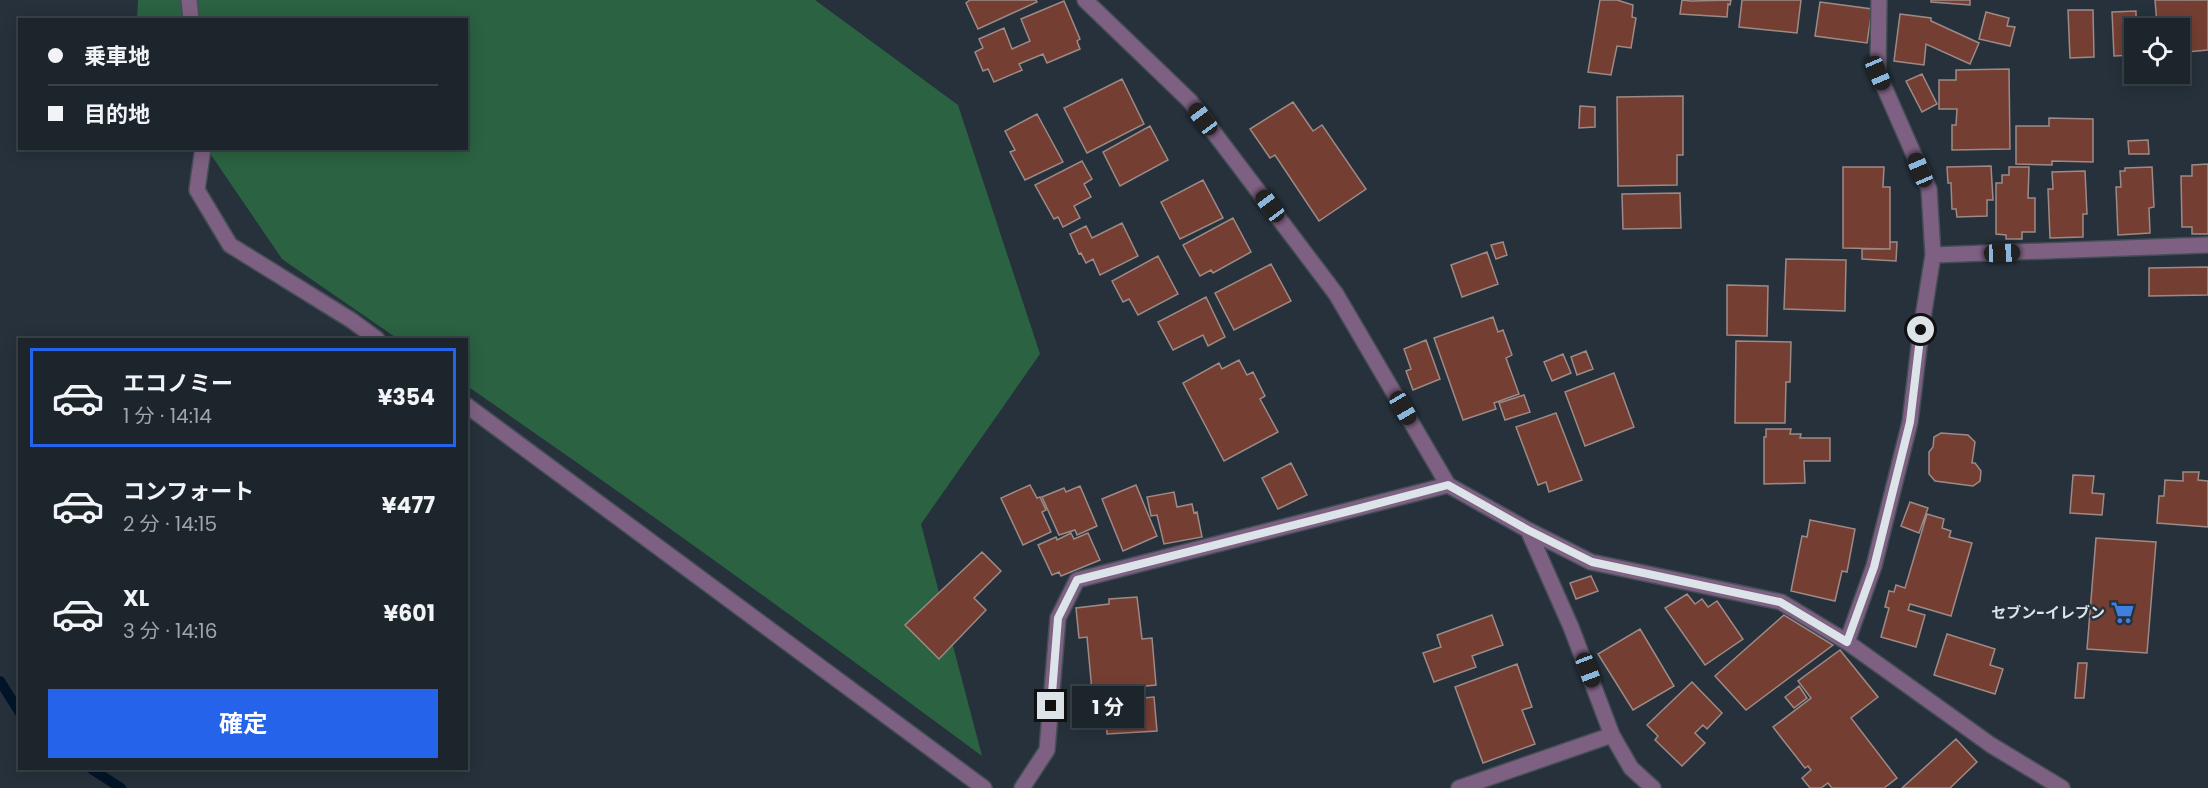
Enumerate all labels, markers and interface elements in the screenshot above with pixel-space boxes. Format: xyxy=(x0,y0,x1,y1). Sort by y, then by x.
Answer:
map controls xyxy=(2124,18,2190,84)
button: locate xyxy=(2124,18,2190,84)
text: 乗車地 xyxy=(84,41,150,72)
car xyxy=(1863,53,1893,93)
text: 目的地 xyxy=(84,99,150,130)
car xyxy=(1185,99,1221,139)
car xyxy=(1905,150,1935,190)
car xyxy=(1252,186,1288,226)
car xyxy=(1984,243,2020,263)
route start xyxy=(1907,316,1934,343)
text: エコノミー xyxy=(123,368,233,399)
icon: car xyxy=(51,371,105,425)
text: ¥354 xyxy=(378,382,435,413)
car xyxy=(1386,388,1420,428)
text: 1 分 · 14:14 xyxy=(123,402,212,430)
text: コンフォート xyxy=(123,476,254,507)
icon: car xyxy=(51,479,105,533)
text: ¥477 xyxy=(382,490,435,521)
text: 2 分 · 14:15 xyxy=(123,510,217,538)
text: XL xyxy=(123,583,149,614)
icon: car xyxy=(51,587,105,641)
text: ¥601 xyxy=(384,598,435,629)
supermarket icon: セブン-イレブン xyxy=(2110,599,2136,625)
place label: セブン-イレブン xyxy=(1991,602,2105,623)
text: 3 分 · 14:16 xyxy=(123,617,217,645)
car xyxy=(1573,650,1603,690)
callout: 1 分 xyxy=(1072,685,1144,727)
button: 確定 xyxy=(48,689,438,758)
route end xyxy=(1037,692,1064,719)
text: 1 分 xyxy=(1092,693,1124,721)

